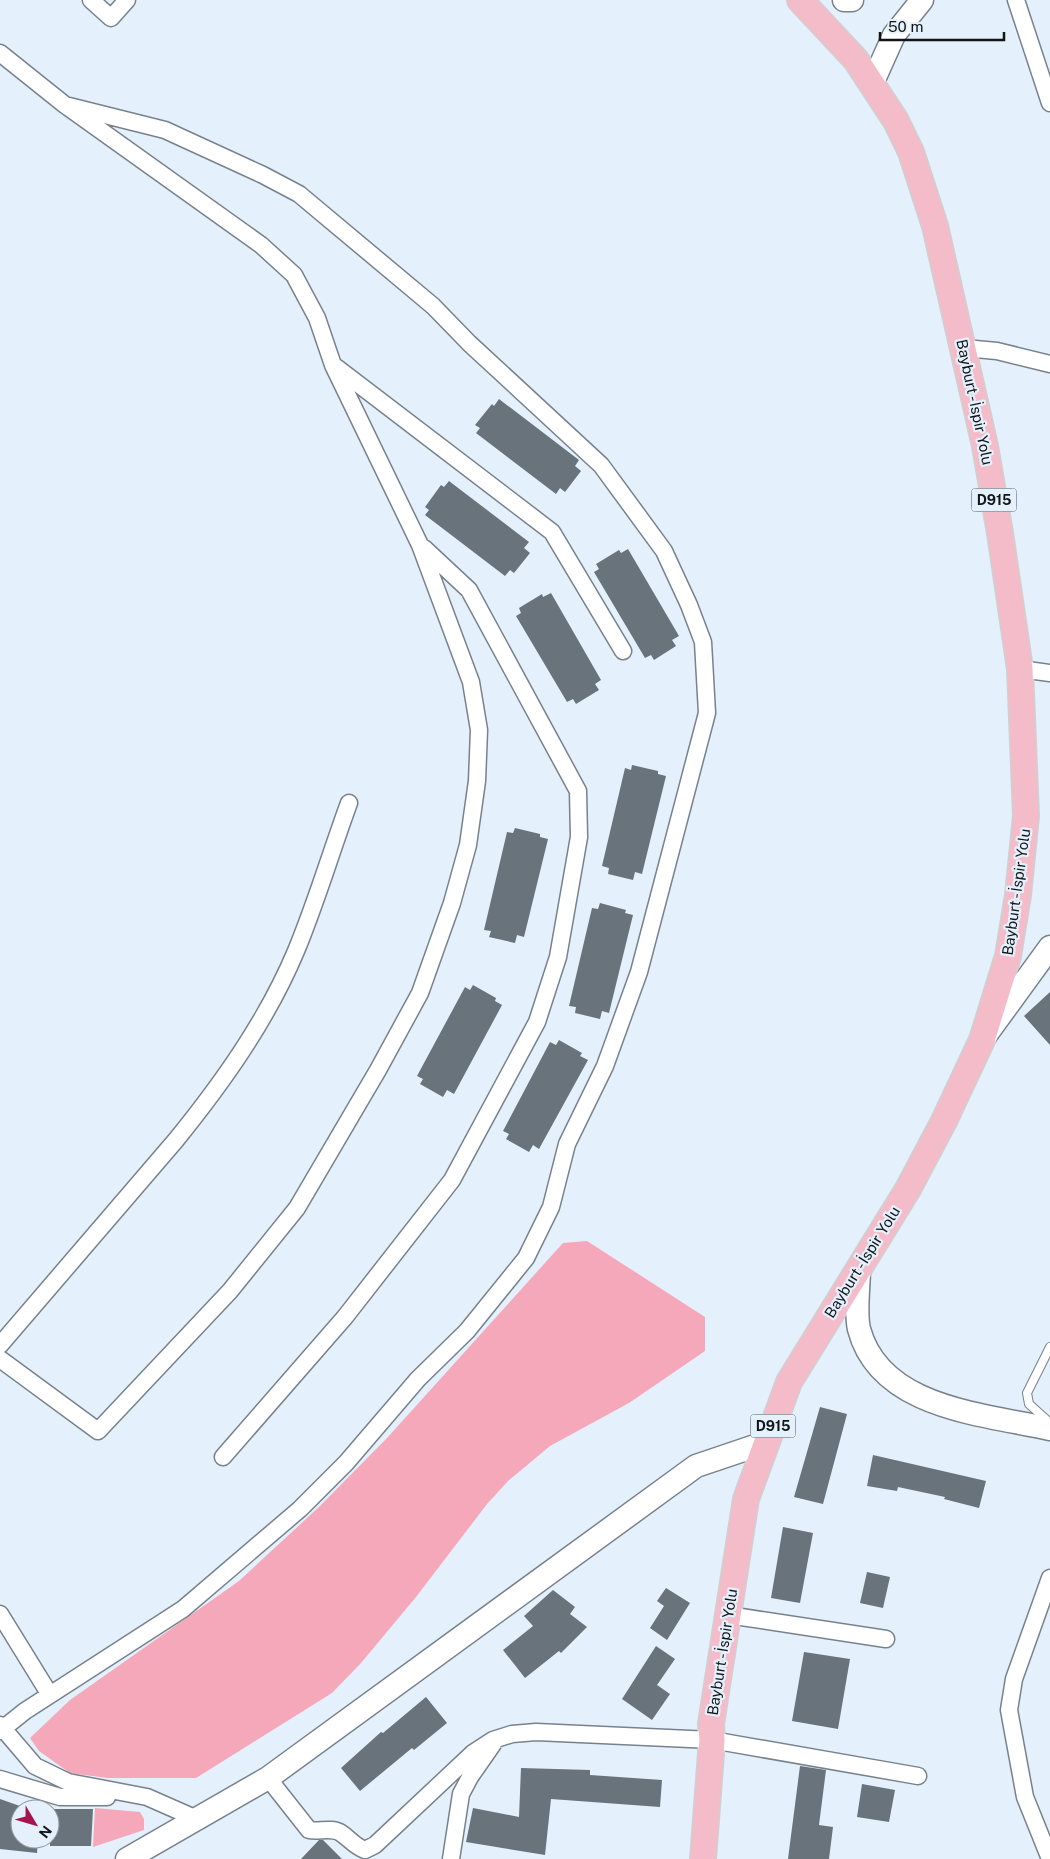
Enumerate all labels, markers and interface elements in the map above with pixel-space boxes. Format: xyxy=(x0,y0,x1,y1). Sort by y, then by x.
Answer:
scale bar xyxy=(880,10,1004,42)
text: 50 m xyxy=(888,18,923,35)
street label: Bayburt - İspir Yolu xyxy=(953,337,998,466)
road number: D915 xyxy=(972,488,1016,512)
street label: Bayburt - İspir Yolu xyxy=(998,827,1033,957)
street label: Bayburt - İspir Yolu xyxy=(820,1203,903,1321)
road number: D915 xyxy=(750,1414,796,1438)
street label: Bayburt - İspir Yolu xyxy=(703,1587,740,1716)
north arrow xyxy=(10,1799,60,1849)
text: N xyxy=(36,1823,55,1841)

